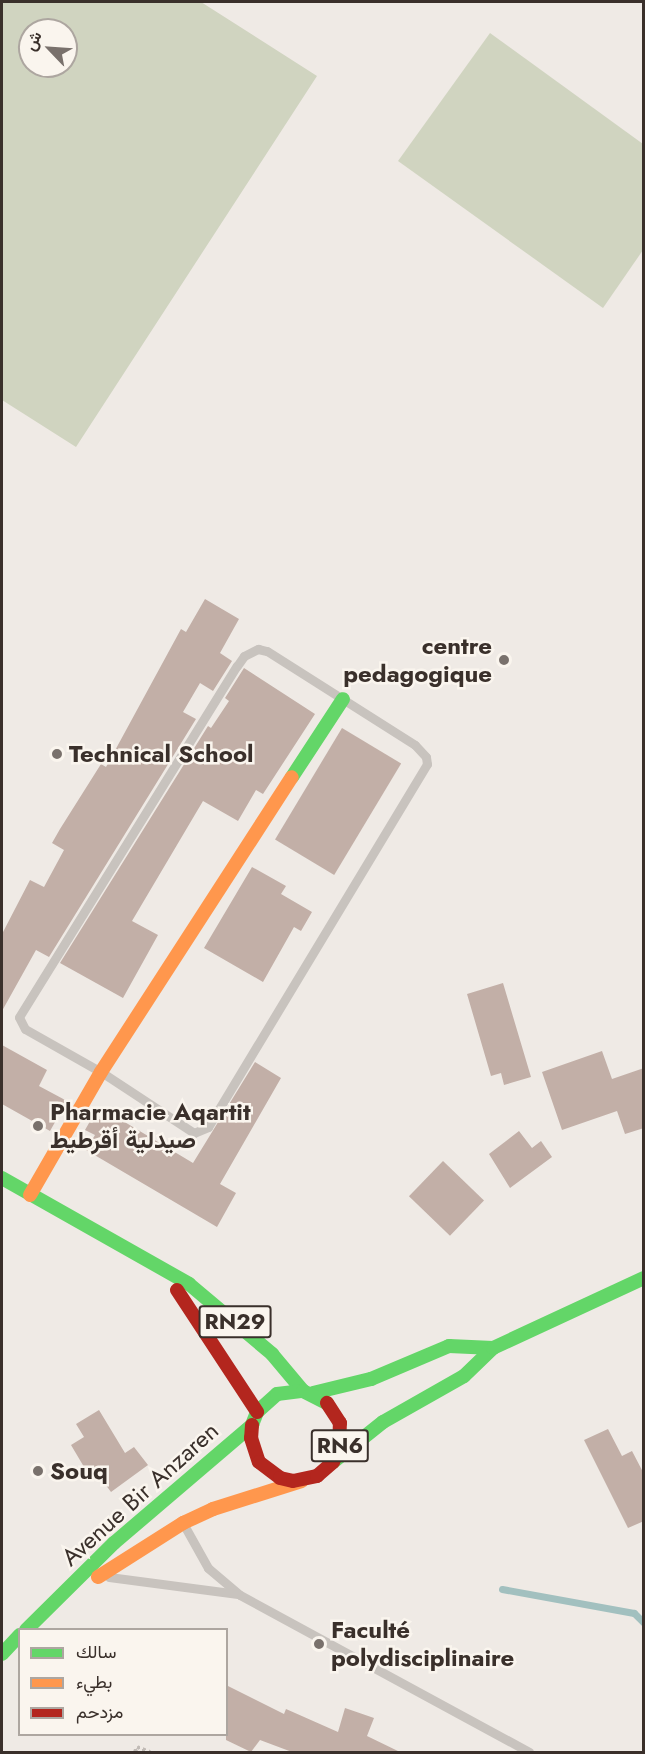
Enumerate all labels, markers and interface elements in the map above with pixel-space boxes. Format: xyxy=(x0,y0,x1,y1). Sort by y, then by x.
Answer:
north arrow xyxy=(18,18,78,78)
text: ش xyxy=(19,27,48,55)
place label: centre pedagogique xyxy=(343,632,492,688)
marker: centre pedagogique xyxy=(497,653,511,667)
place label: Technical School xyxy=(69,740,254,768)
marker: Technical School xyxy=(50,747,64,761)
place label: Pharmacie Aqartit صيدلية أقرطيط xyxy=(50,1098,251,1154)
marker: Pharmacie Aqartit صيدلية أقرطيط xyxy=(31,1119,45,1133)
road number: RN29 xyxy=(198,1303,272,1341)
street label: Avenue Bir Anzaren xyxy=(56,1416,224,1572)
road number: RN6 xyxy=(310,1427,370,1465)
place label: Souq xyxy=(50,1457,108,1485)
marker: Souq xyxy=(31,1464,45,1478)
place label: Faculté polydisciplinaire xyxy=(331,1616,514,1672)
legend xyxy=(18,1628,228,1736)
marker: Faculté polydisciplinaire xyxy=(312,1637,326,1651)
text: سالك xyxy=(76,1639,116,1665)
text: بطيء xyxy=(76,1669,112,1695)
text: مزدحم xyxy=(76,1699,123,1725)

